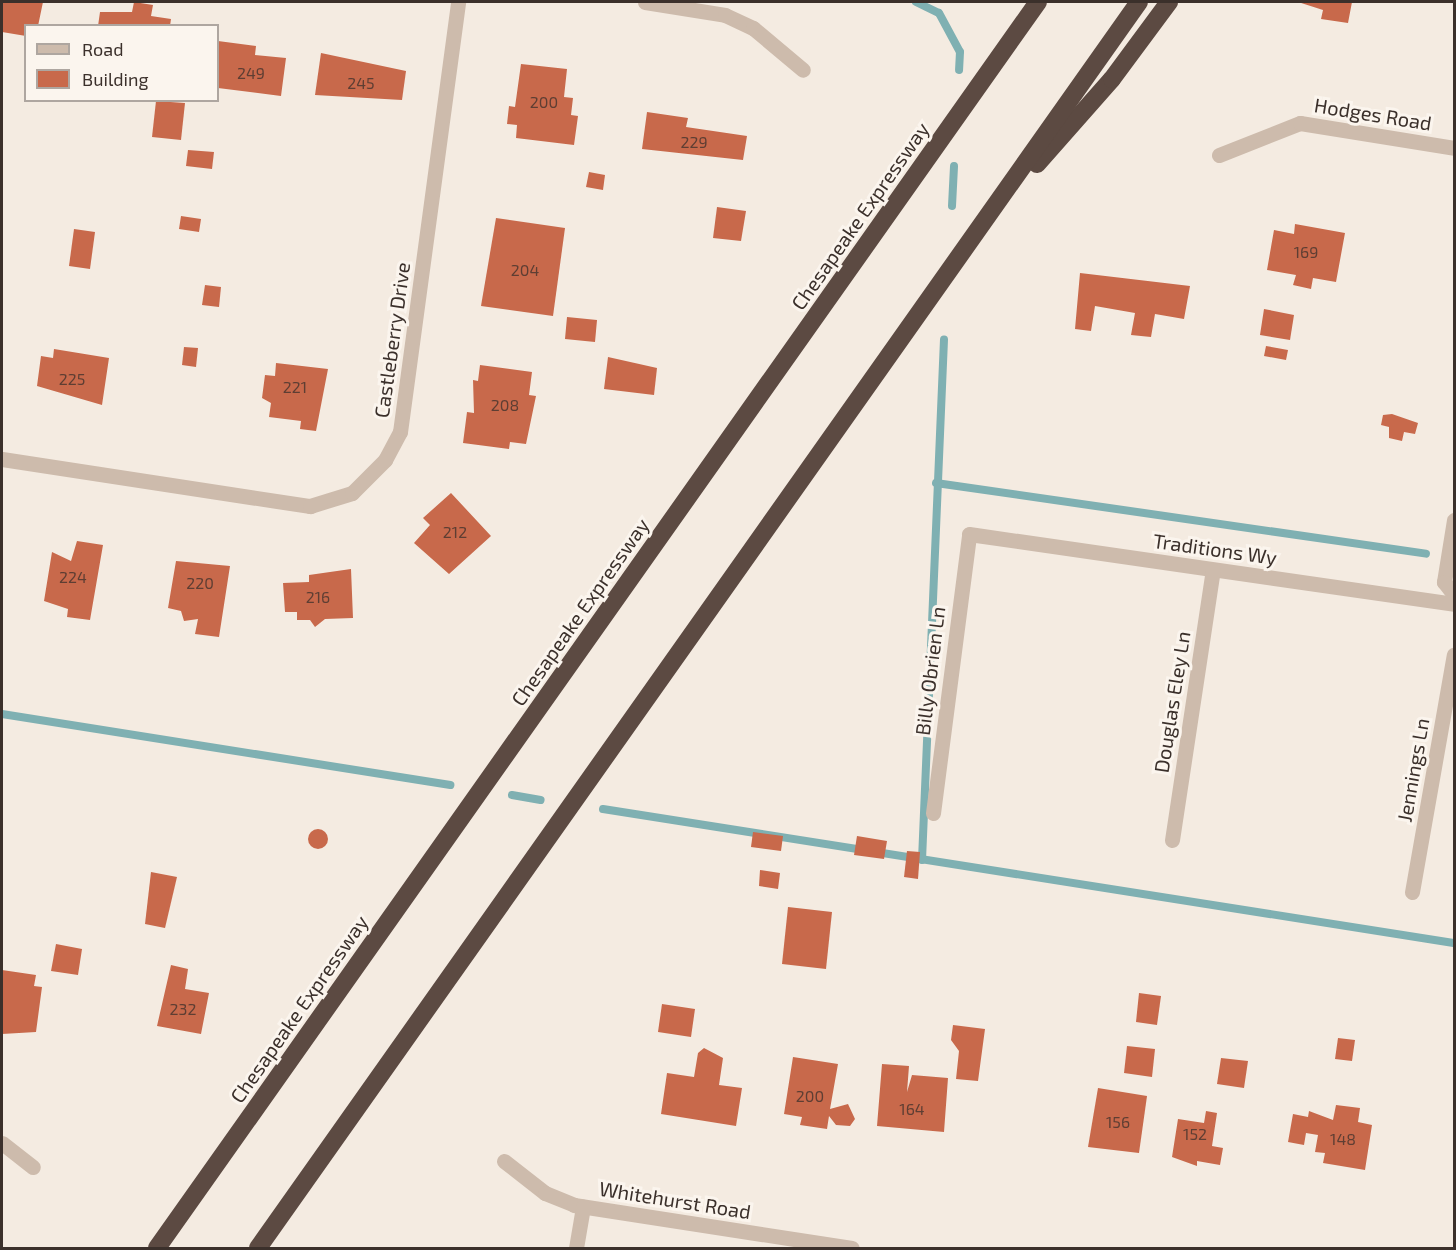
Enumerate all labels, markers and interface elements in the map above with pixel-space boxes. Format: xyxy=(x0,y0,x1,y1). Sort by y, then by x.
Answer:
legend xyxy=(24,24,219,102)
text: Road xyxy=(82,38,123,60)
house number: 249 xyxy=(237,63,265,83)
text: Building xyxy=(82,68,149,90)
house number: 245 xyxy=(347,73,375,93)
house number: 200 xyxy=(530,92,558,112)
street label: Hodges Road xyxy=(1313,93,1433,135)
street label: Chesapeake Expressway xyxy=(786,118,934,314)
house number: 229 xyxy=(680,132,708,152)
house number: 169 xyxy=(1294,242,1318,262)
street label: Castleberry Drive xyxy=(369,260,415,420)
house number: 204 xyxy=(511,260,539,280)
house number: 225 xyxy=(59,369,85,389)
house number: 221 xyxy=(283,377,307,397)
house number: 208 xyxy=(491,395,519,415)
street label: Chesapeake Expressway xyxy=(506,514,654,710)
house number: 212 xyxy=(443,522,467,542)
street label: Traditions Wy xyxy=(1151,528,1279,570)
house number: 224 xyxy=(59,567,87,587)
house number: 220 xyxy=(186,573,214,593)
house number: 216 xyxy=(306,587,330,607)
street label: Billy Obrien Ln xyxy=(910,605,950,737)
street label: Douglas Eley Ln xyxy=(1149,629,1195,775)
street label: Jennings Ln xyxy=(1392,716,1434,824)
street label: Chesapeake Expressway xyxy=(225,911,373,1107)
house number: 232 xyxy=(170,999,196,1019)
house number: 200 xyxy=(796,1086,824,1106)
house number: 164 xyxy=(899,1099,925,1119)
house number: 156 xyxy=(1106,1112,1130,1132)
house number: 152 xyxy=(1183,1124,1207,1144)
house number: 148 xyxy=(1330,1129,1356,1149)
street label: Whitehurst Road xyxy=(597,1176,753,1224)

